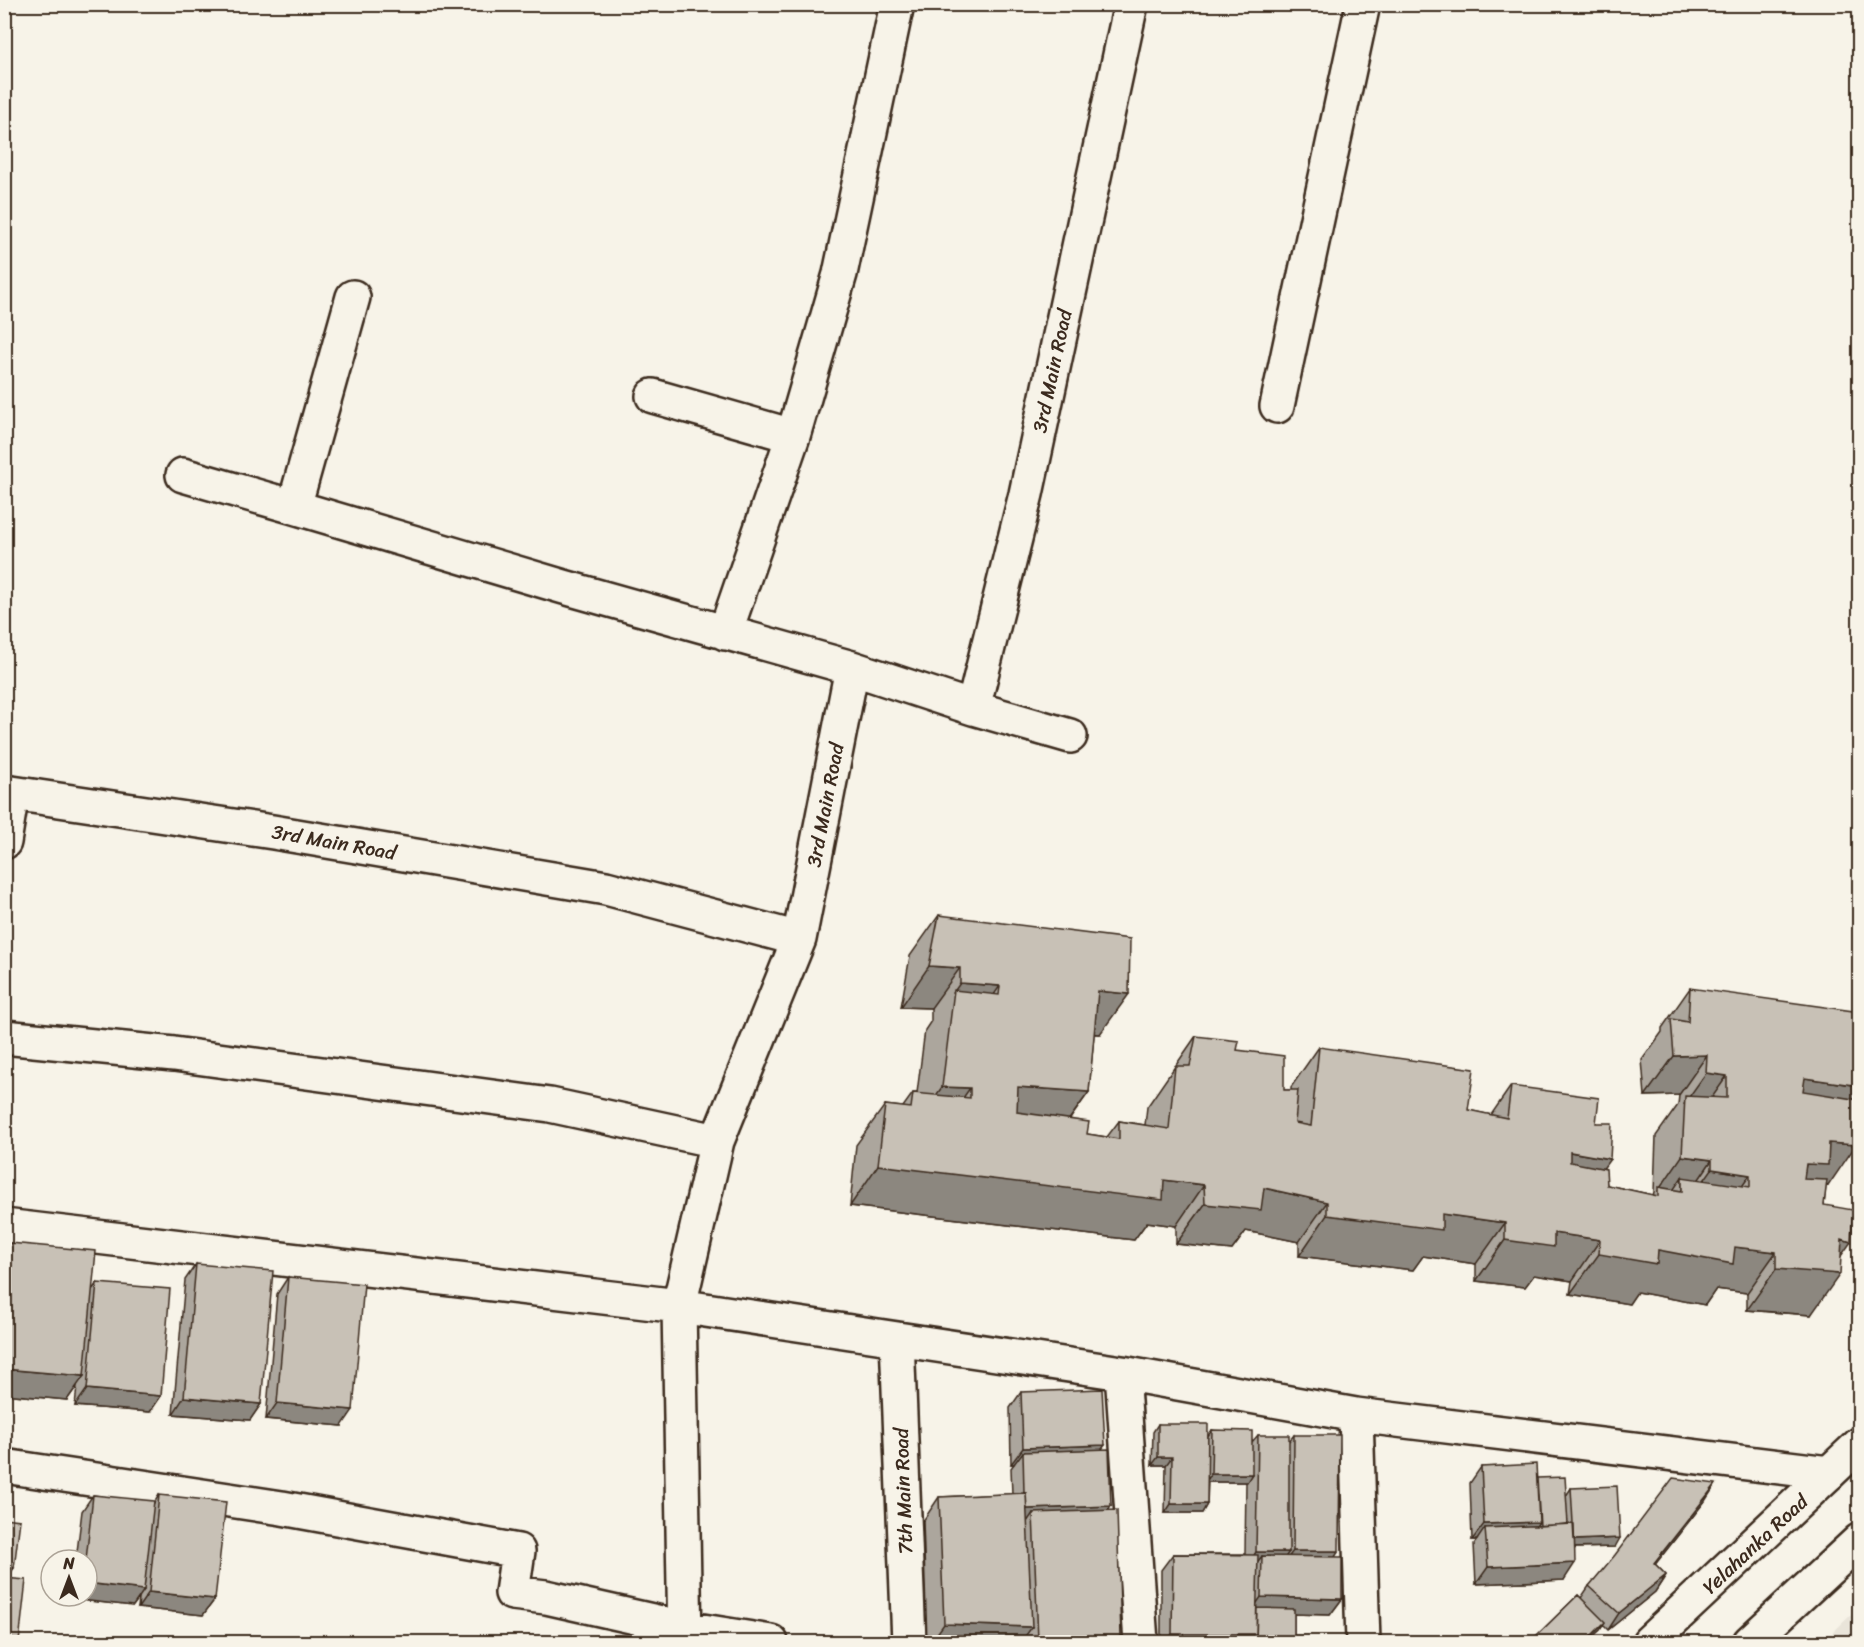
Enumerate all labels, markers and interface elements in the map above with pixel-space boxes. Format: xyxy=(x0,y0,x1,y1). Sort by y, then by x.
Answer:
street label: 3rd Main Road xyxy=(1022,305,1083,436)
street label: 3rd Main Road xyxy=(796,739,855,870)
street label: 3rd Main Road xyxy=(269,814,400,871)
street label: 7th Main Road xyxy=(884,1426,923,1555)
street label: Yelahanka Road xyxy=(1694,1485,1818,1603)
north arrow xyxy=(39,1548,99,1608)
text: N xyxy=(62,1549,75,1578)

